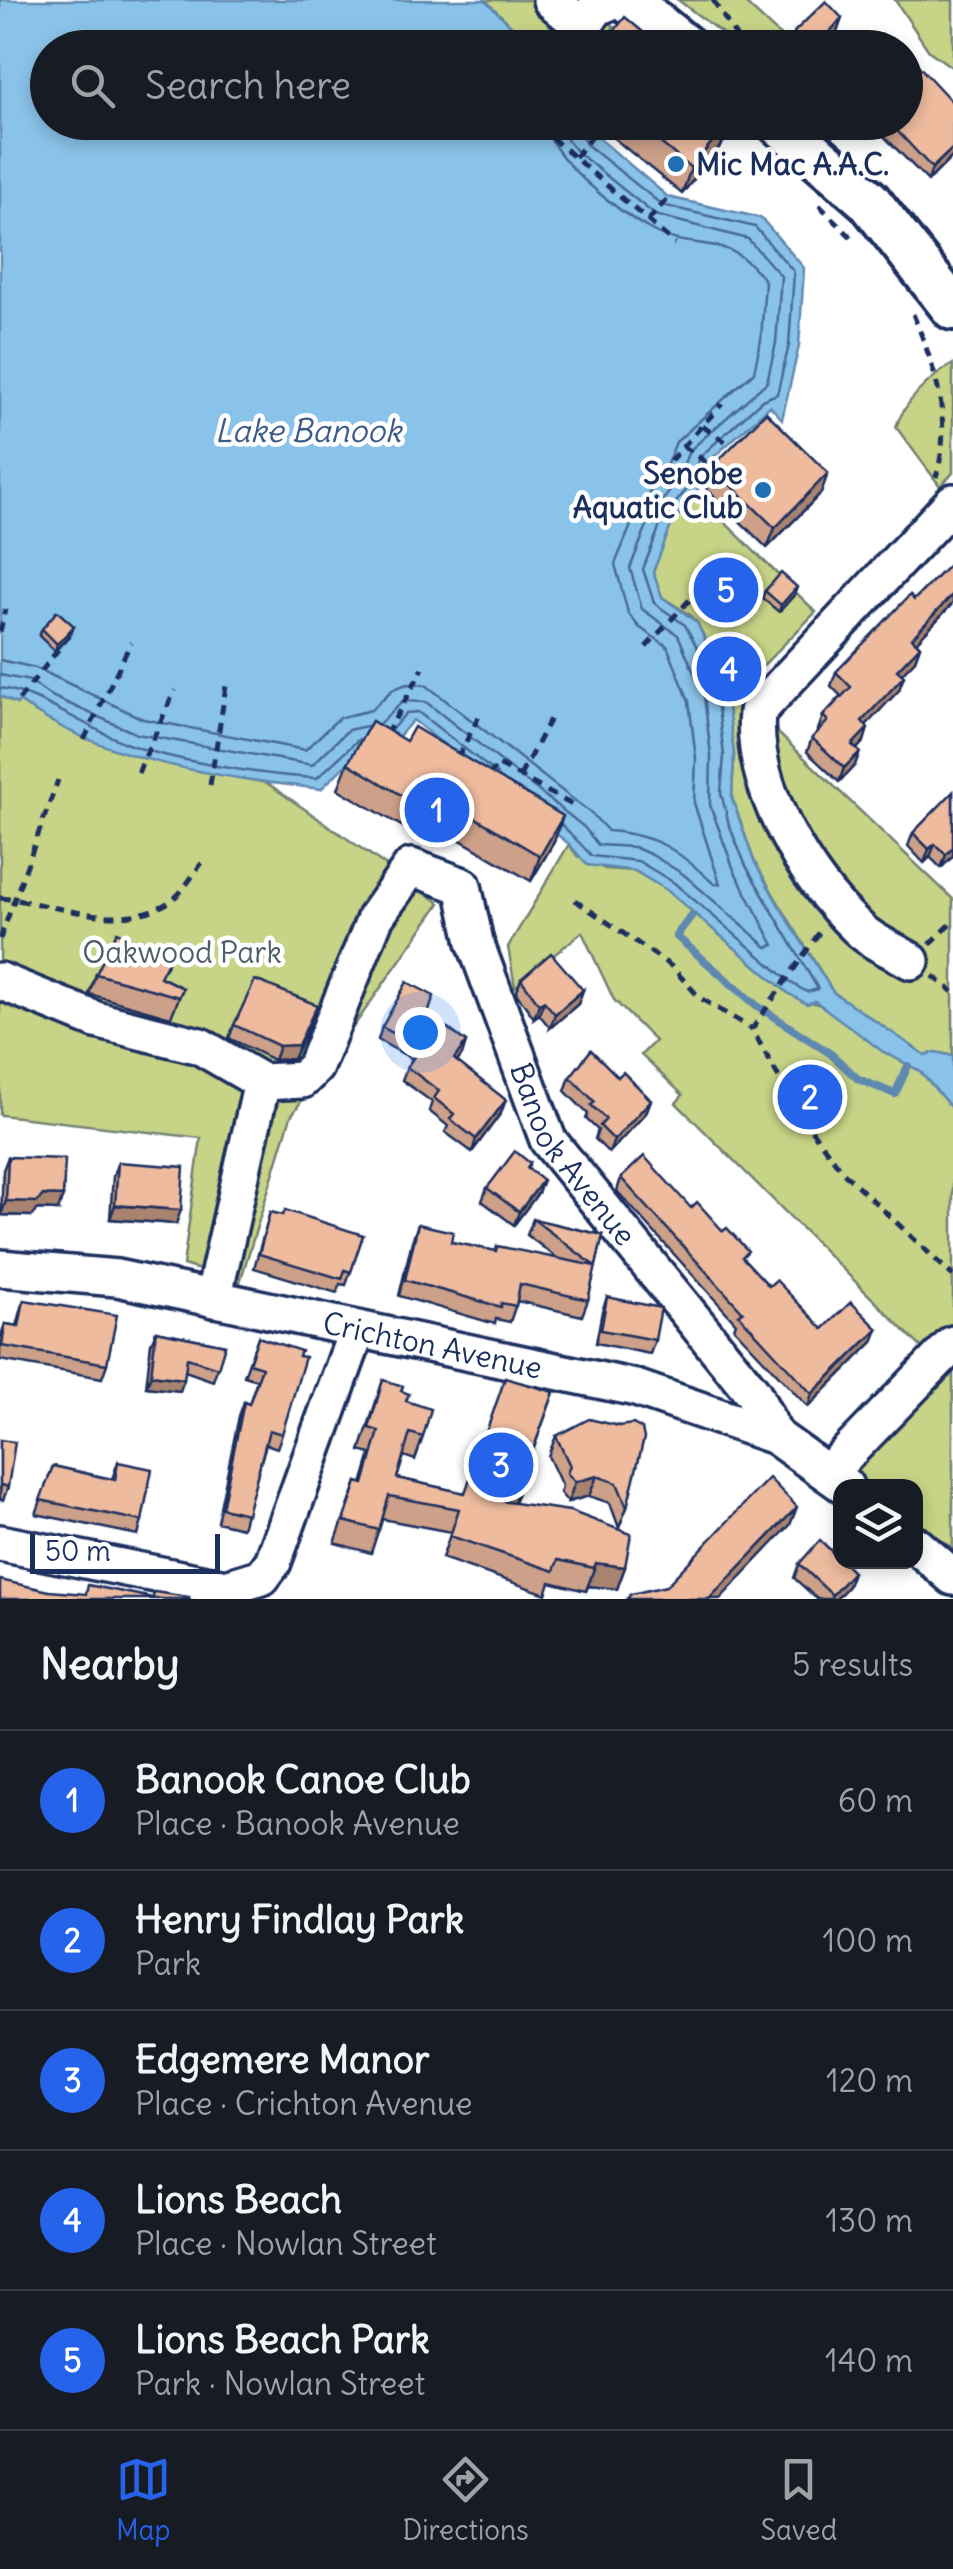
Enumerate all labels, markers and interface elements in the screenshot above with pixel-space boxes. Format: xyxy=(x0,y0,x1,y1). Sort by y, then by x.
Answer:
search box xyxy=(30,30,923,140)
icon: search xyxy=(65,58,120,113)
text: Search here xyxy=(145,62,351,109)
place label: Mic Mac A.A.C. xyxy=(696,145,889,183)
marker: Mic Mac A.A.C. xyxy=(665,153,687,175)
water label: Lake Banook xyxy=(215,410,404,451)
place label: Senobe Aquatic Club xyxy=(573,454,743,526)
marker: Senobe Aquatic Club xyxy=(752,479,774,501)
pin: 5 xyxy=(694,552,758,628)
pin: 4 xyxy=(696,632,762,706)
pin: 1 xyxy=(404,772,470,848)
park label: Oakwood Park xyxy=(82,933,282,971)
your location xyxy=(395,1007,446,1058)
street label: Banook Avenue xyxy=(502,1057,644,1253)
pin: 2 xyxy=(778,1060,842,1134)
street label: Crichton Avenue xyxy=(320,1303,546,1387)
pin: 3 xyxy=(468,1428,534,1502)
map controls xyxy=(833,1479,923,1569)
button: layers xyxy=(833,1479,923,1569)
scale bar xyxy=(30,1529,220,1573)
text: 50 m xyxy=(45,1533,111,1569)
text: Nearby xyxy=(40,1638,179,1690)
text: 5 results xyxy=(792,1644,913,1685)
text: Banook Canoe Club xyxy=(135,1756,471,1803)
text: 1 xyxy=(66,1780,79,1821)
text: 60 m xyxy=(838,1780,913,1821)
text: Place · Banook Avenue xyxy=(135,1803,460,1844)
text: Henry Findlay Park xyxy=(135,1896,464,1943)
text: 2 xyxy=(64,1920,81,1961)
text: 100 m xyxy=(823,1920,913,1961)
text: Park xyxy=(135,1943,201,1984)
text: Edgemere Manor xyxy=(135,2036,430,2083)
text: 3 xyxy=(63,2060,82,2101)
text: 120 m xyxy=(826,2060,913,2101)
text: Place · Crichton Avenue xyxy=(135,2083,473,2124)
text: Lions Beach xyxy=(135,2176,342,2223)
text: 4 xyxy=(63,2200,82,2241)
text: 130 m xyxy=(825,2200,913,2241)
text: Place · Nowlan Street xyxy=(135,2223,437,2264)
text: Lions Beach Park xyxy=(135,2316,430,2363)
text: 5 xyxy=(63,2340,82,2381)
text: 140 m xyxy=(825,2340,913,2381)
text: Park · Nowlan Street xyxy=(135,2363,425,2404)
tab: Map xyxy=(116,2452,171,2548)
tab: Directions xyxy=(402,2452,529,2548)
tab: Saved xyxy=(760,2452,837,2548)

